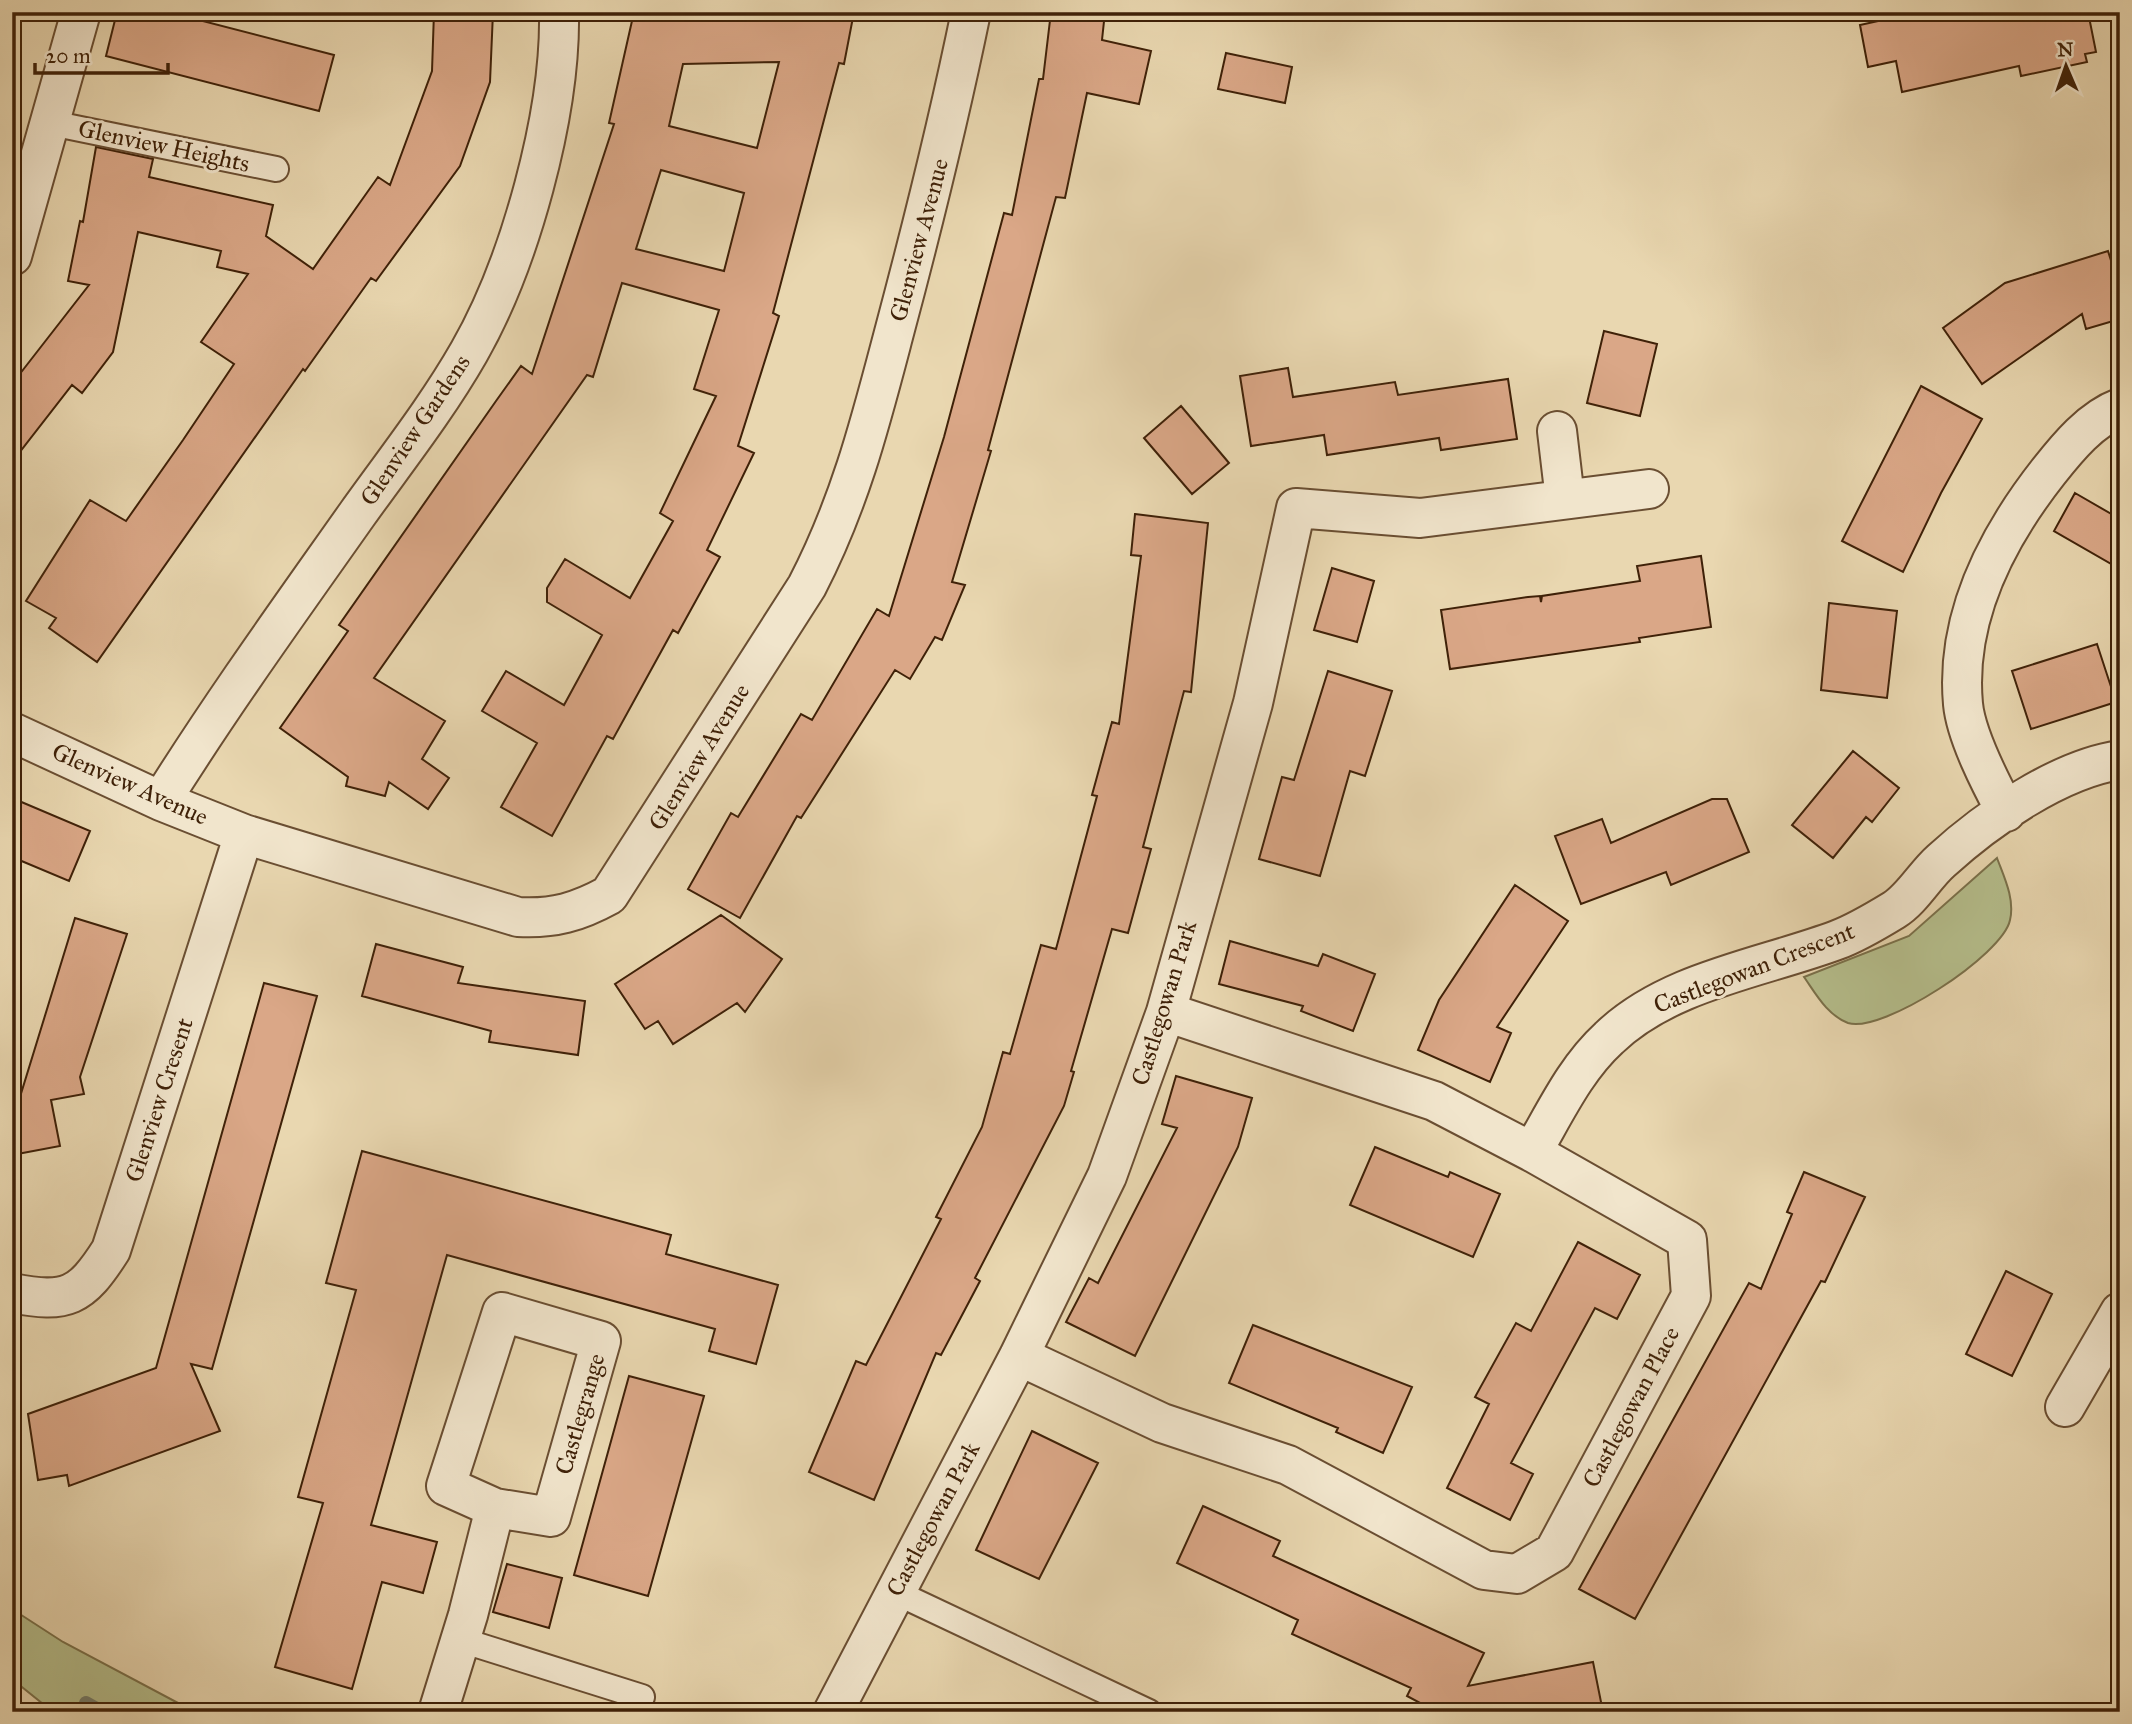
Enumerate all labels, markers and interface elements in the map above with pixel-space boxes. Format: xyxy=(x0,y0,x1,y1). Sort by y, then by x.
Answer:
scale bar xyxy=(35,32,168,76)
north arrow xyxy=(2030,32,2100,102)
text: N xyxy=(2057,38,2074,61)
text: 20 m xyxy=(46,43,91,69)
street label: Glenview Heights xyxy=(76,113,252,179)
street label: Glenview Avenue xyxy=(883,155,955,325)
street label: Glenview Gardens xyxy=(353,349,477,511)
street label: Glenview Avenue xyxy=(642,678,756,836)
street label: Glenview Avenue xyxy=(47,736,213,832)
street label: Castlegowan Park xyxy=(1125,916,1204,1089)
street label: Castlegowan Crescent xyxy=(1649,916,1859,1020)
street label: Glenview Cresent xyxy=(118,1014,200,1186)
street label: Castlegowan Place xyxy=(1576,1321,1686,1493)
street label: Castlegrange xyxy=(548,1350,612,1478)
street label: Castlegowan Park xyxy=(880,1436,987,1601)

